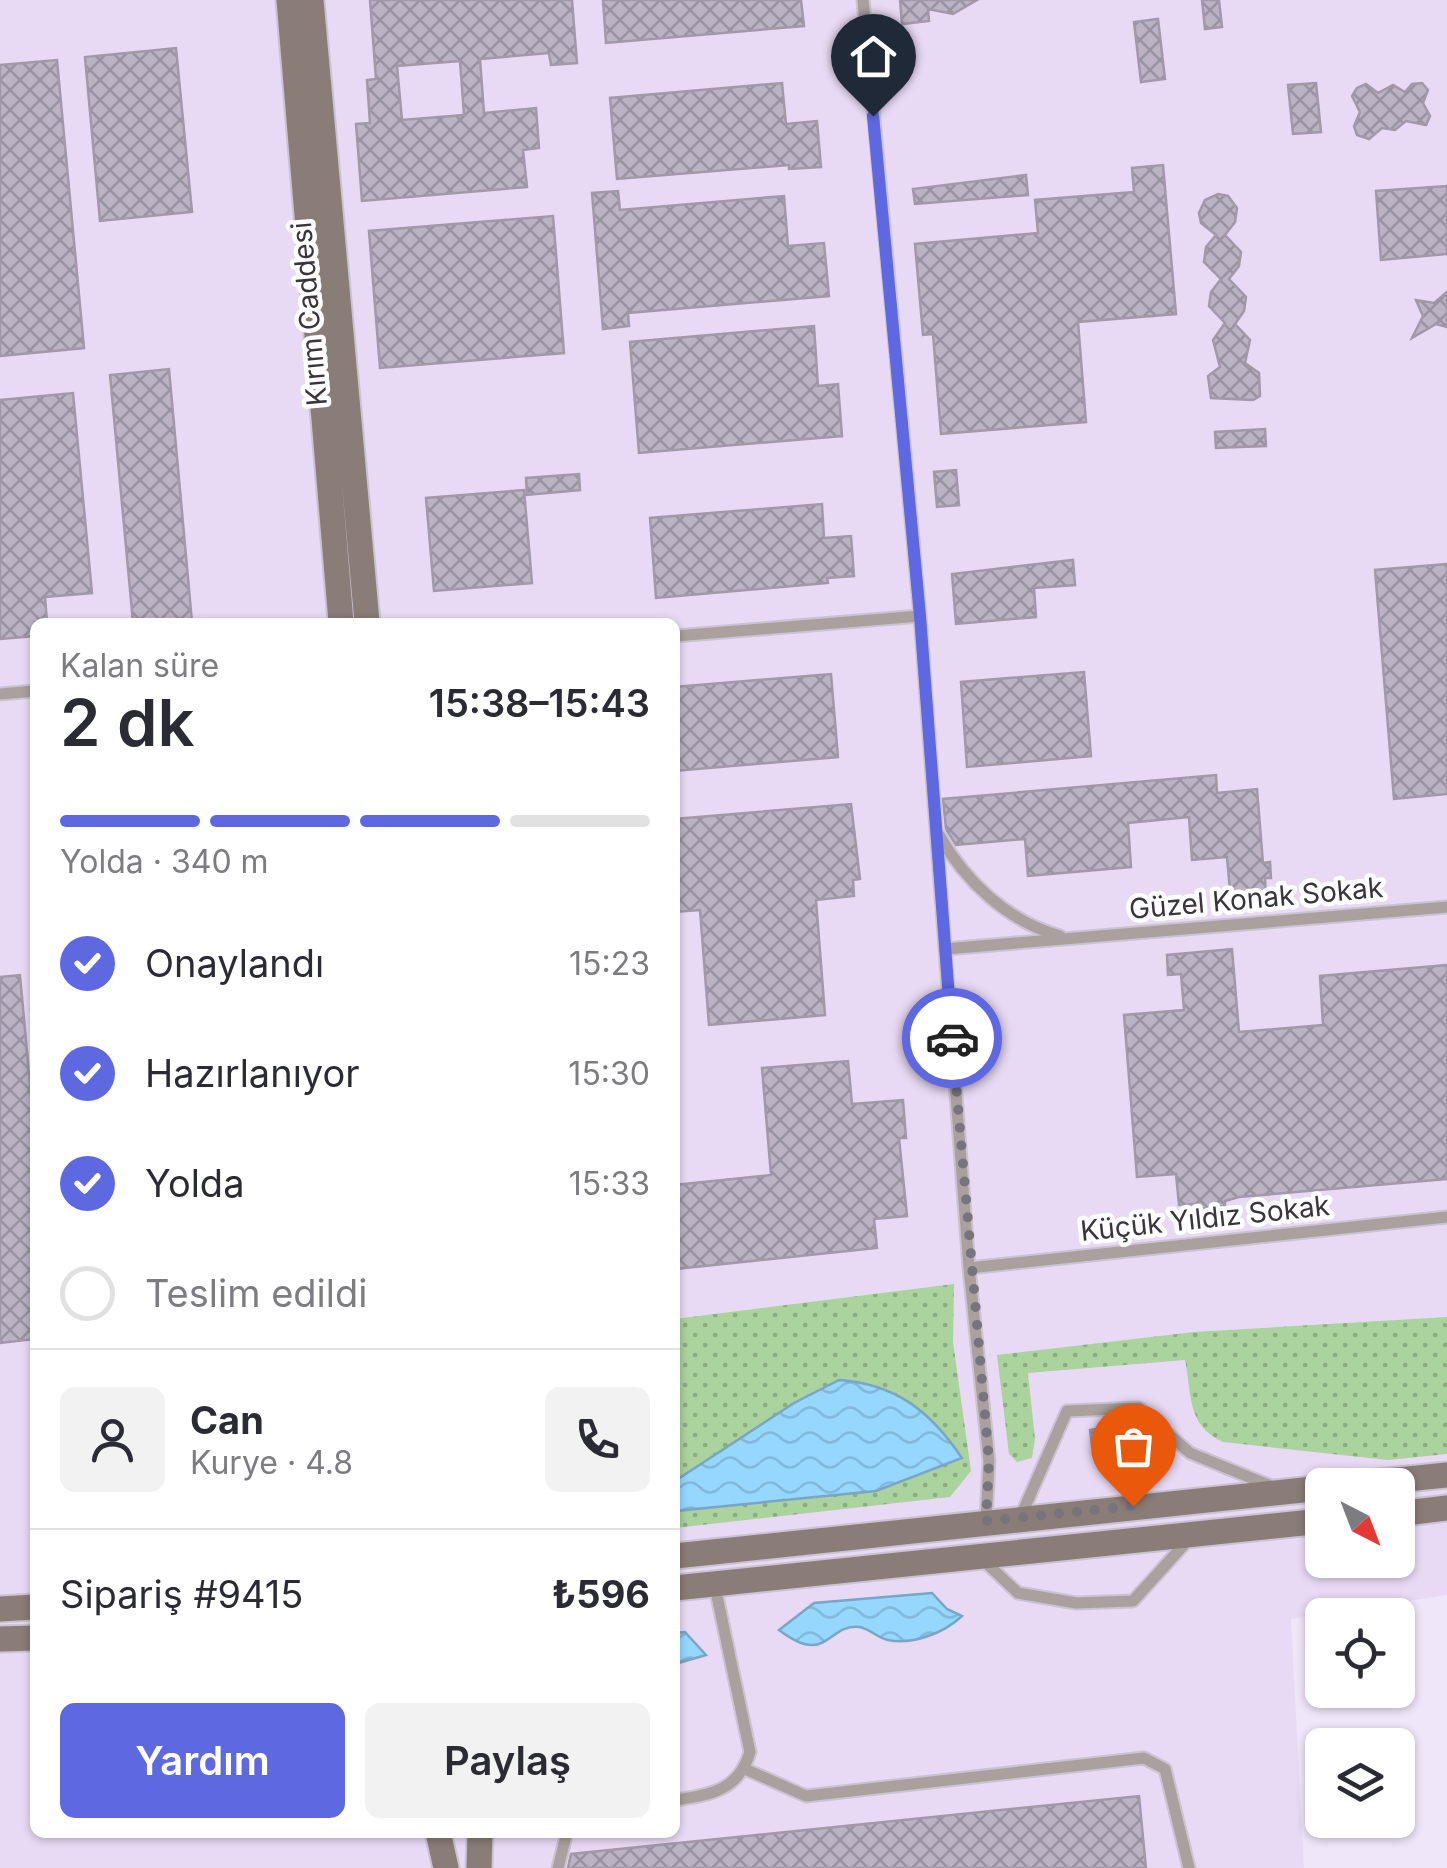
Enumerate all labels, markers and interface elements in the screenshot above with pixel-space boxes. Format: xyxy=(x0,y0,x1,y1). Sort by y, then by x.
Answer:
pin xyxy=(831,14,916,117)
icon: home xyxy=(846,29,901,84)
street label: Kırım Caddesi xyxy=(284,221,334,407)
text: Kalan süre xyxy=(60,646,219,685)
text: 15:38–15:43 xyxy=(429,680,650,726)
text: 2 dk xyxy=(60,683,194,762)
text: Yolda · 340 m xyxy=(60,842,269,881)
street label: Güzel Konak Sokak xyxy=(1128,870,1384,926)
icon: check xyxy=(60,936,115,991)
text: Onaylandı xyxy=(145,940,324,986)
text: 15:23 xyxy=(569,944,650,983)
courier xyxy=(902,988,1002,1088)
icon: car xyxy=(925,1011,980,1066)
icon: check xyxy=(60,1046,115,1101)
text: Hazırlanıyor xyxy=(145,1050,360,1096)
text: 15:30 xyxy=(568,1054,650,1093)
icon: check xyxy=(60,1156,115,1211)
text: Yolda xyxy=(145,1160,244,1206)
text: 15:33 xyxy=(569,1164,650,1203)
street label: Küçük Yıldız Sokak xyxy=(1079,1188,1331,1248)
text: Teslim edildi xyxy=(145,1270,367,1316)
button: person xyxy=(60,1387,165,1492)
button: phone xyxy=(545,1387,650,1492)
text: Can xyxy=(190,1397,264,1443)
pin xyxy=(1091,1404,1176,1507)
icon: bag xyxy=(1106,1419,1161,1474)
text: Kurye · 4.8 xyxy=(190,1443,353,1482)
north arrow xyxy=(1305,1468,1415,1578)
map controls xyxy=(1305,1468,1415,1838)
text: Sipariş #9415 xyxy=(60,1571,303,1617)
text: ₺596 xyxy=(552,1571,650,1617)
button: locate xyxy=(1305,1598,1415,1708)
button: Yardım xyxy=(60,1703,345,1818)
button: Paylaş xyxy=(365,1703,650,1818)
button: layers xyxy=(1305,1728,1415,1838)

